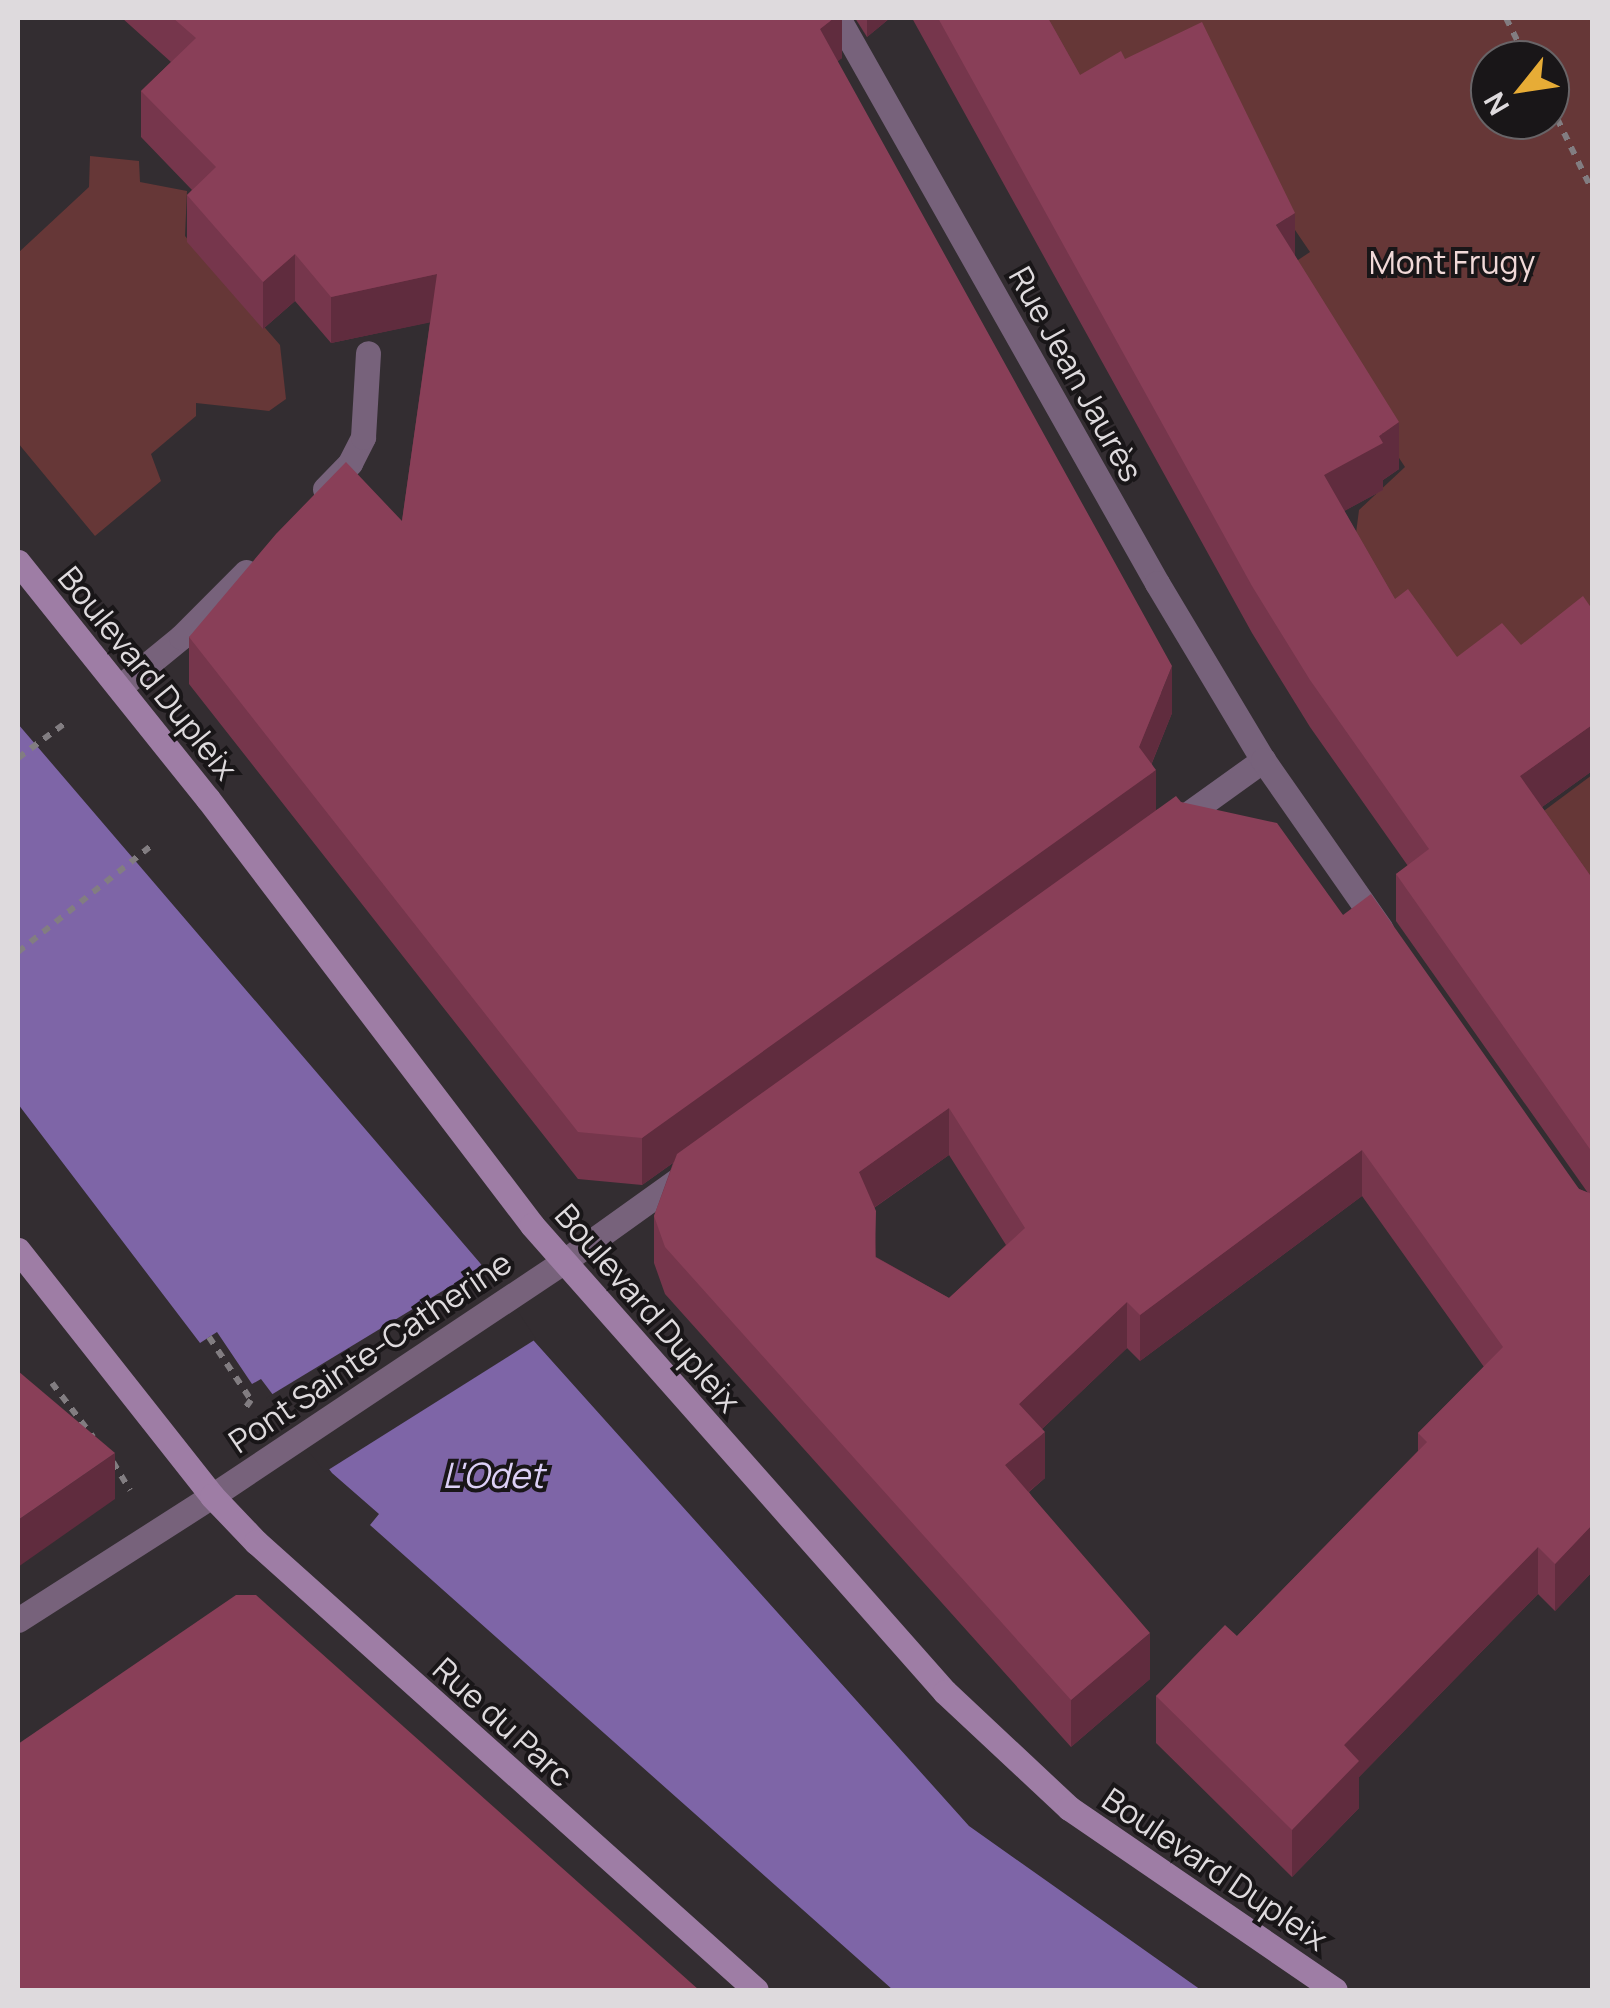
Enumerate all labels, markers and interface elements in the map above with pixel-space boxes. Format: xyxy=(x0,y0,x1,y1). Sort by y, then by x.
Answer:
north arrow xyxy=(1470,40,1570,140)
text: N xyxy=(1474,86,1517,122)
park label: Mont Frugy xyxy=(1369,243,1535,281)
street label: Rue Jean Jaurès xyxy=(1001,260,1151,488)
street label: Boulevard Dupleix xyxy=(50,559,246,787)
street label: Boulevard Dupleix xyxy=(547,1196,749,1420)
street label: Pont Sainte-Catherine xyxy=(221,1243,519,1461)
water label: L'Odet xyxy=(442,1454,544,1496)
street label: Rue du Parc xyxy=(426,1650,580,1794)
street label: Boulevard Dupleix xyxy=(1095,1780,1335,1958)

